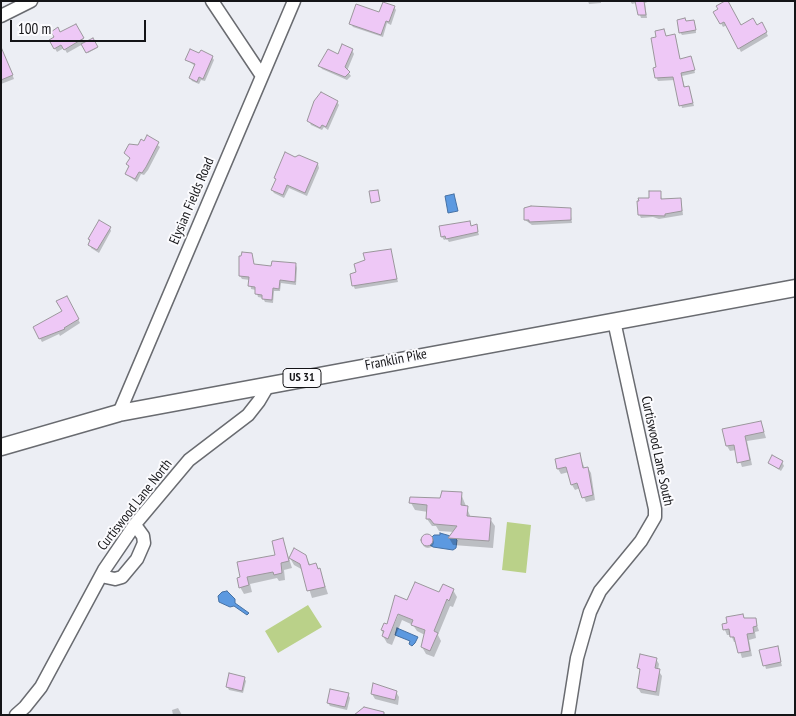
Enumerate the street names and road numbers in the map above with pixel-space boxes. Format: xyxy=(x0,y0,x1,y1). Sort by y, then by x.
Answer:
street label: Elysian Fields Road xyxy=(166,155,218,247)
street label: Franklin Pike xyxy=(364,346,428,374)
road number: US 31 xyxy=(283,368,321,388)
street label: Curtiswood Lane South xyxy=(637,395,677,507)
street label: Curtiswood Lane North xyxy=(94,456,176,554)

